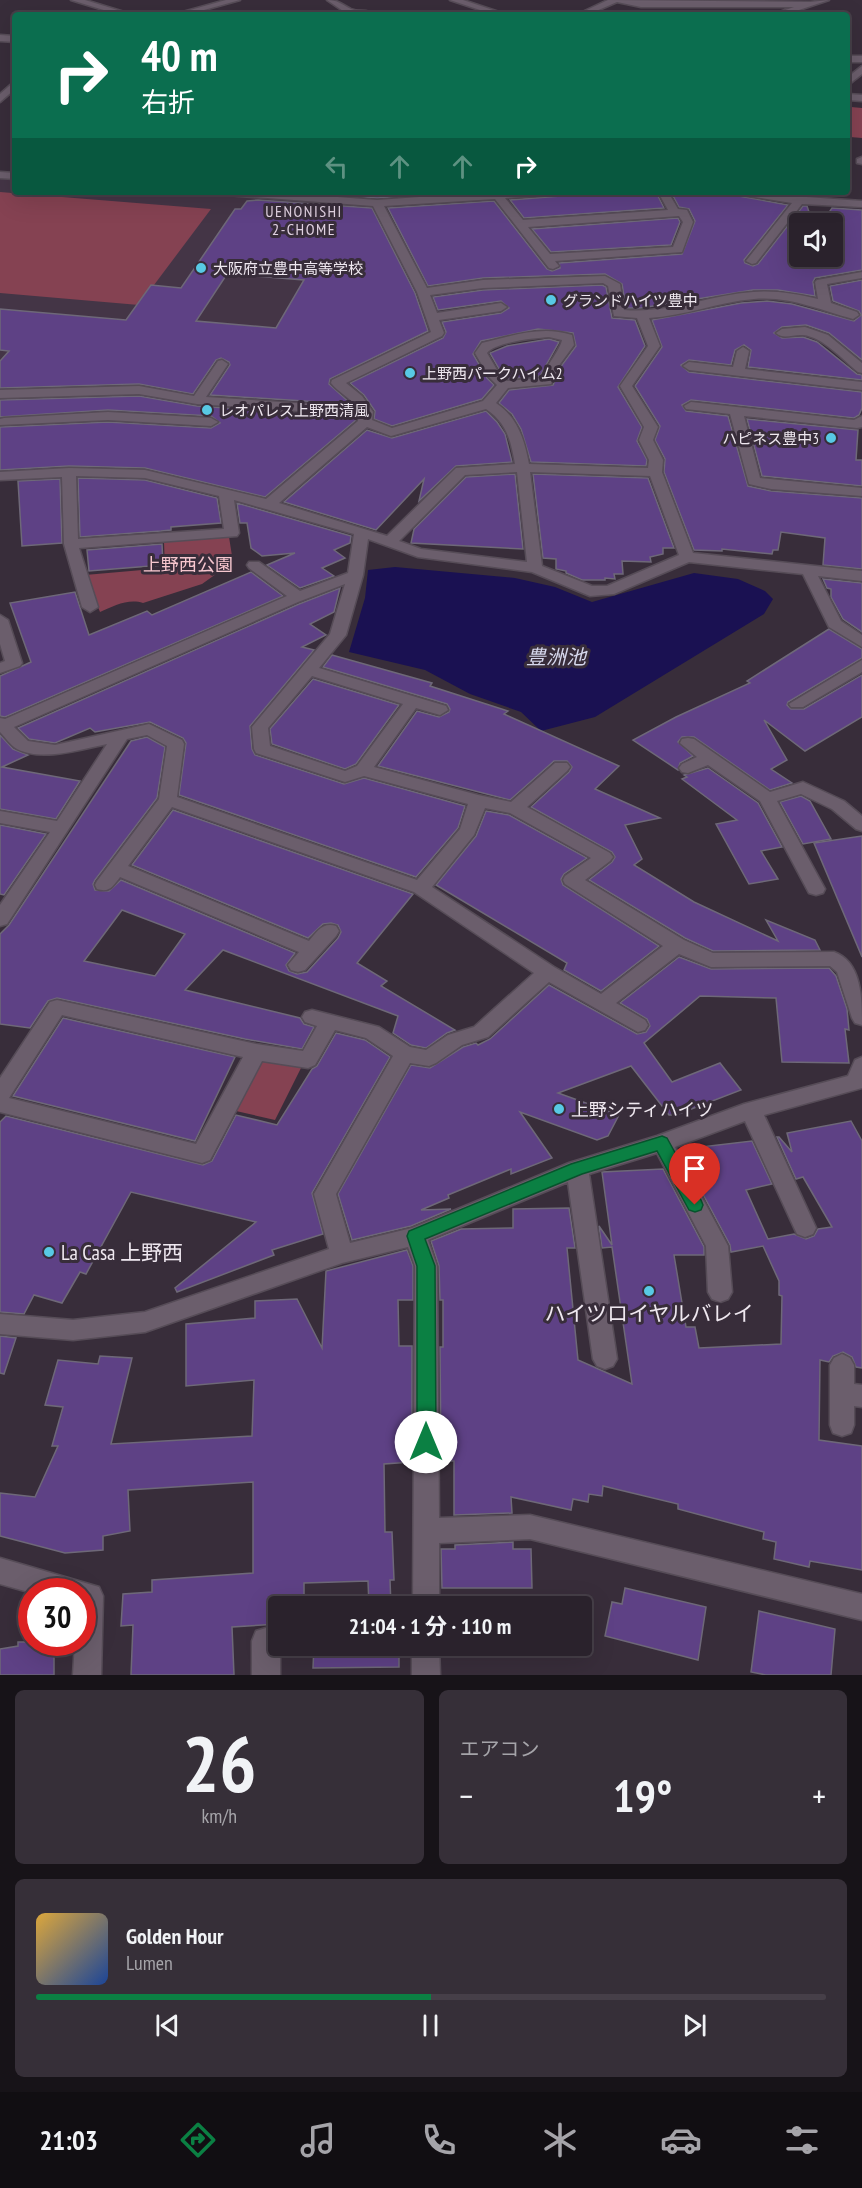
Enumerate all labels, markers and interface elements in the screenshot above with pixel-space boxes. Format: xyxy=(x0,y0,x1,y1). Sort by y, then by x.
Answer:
text: 40 m xyxy=(141,28,218,83)
icon: right xyxy=(42,36,120,114)
text: 右折 xyxy=(141,85,195,119)
icon: left xyxy=(320,150,353,183)
icon: ahead xyxy=(383,150,416,183)
icon: ahead xyxy=(446,150,479,183)
icon: right xyxy=(509,150,542,183)
district label: UENONISHI 2-CHOME xyxy=(265,201,343,239)
map controls xyxy=(789,213,843,267)
button: sound xyxy=(789,213,843,267)
place label: 大阪府立豊中高等学校 xyxy=(213,259,363,278)
marker: 大阪府立豊中高等学校 xyxy=(194,261,208,275)
place label: グランドハイツ豊中 xyxy=(563,291,698,310)
marker: グランドハイツ豊中 xyxy=(544,293,558,307)
place label: 上野西パークハイム2 xyxy=(422,364,562,383)
marker: 上野西パークハイム2 xyxy=(403,366,417,380)
place label: レオパレス上野西清風 xyxy=(219,401,369,420)
marker: レオパレス上野西清風 xyxy=(200,403,214,417)
place label: ハピネス豊中3 xyxy=(722,429,819,448)
marker: ハピネス豊中3 xyxy=(824,431,838,445)
park label: 上野西公園 xyxy=(143,553,233,576)
water label: 豊洲池 xyxy=(526,644,588,670)
place label: 上野シティハイツ xyxy=(571,1098,714,1121)
marker: 上野シティハイツ xyxy=(552,1102,566,1116)
pin xyxy=(669,1143,720,1205)
icon: arrive xyxy=(678,1152,711,1185)
place label: La Casa 上野西 xyxy=(61,1239,183,1266)
marker: La Casa 上野西 xyxy=(42,1245,56,1259)
marker: ハイツロイヤルバレイ xyxy=(642,1284,656,1298)
place label: ハイツロイヤルバレイ xyxy=(545,1300,753,1327)
position arrow xyxy=(394,1410,458,1474)
speed limit sign: 30 xyxy=(18,1578,96,1656)
text: 21:04 · 1 分 · 110 m xyxy=(349,1612,511,1640)
text: 26 xyxy=(182,1713,257,1814)
text: エアコン xyxy=(460,1736,540,1762)
text: 19° xyxy=(613,1766,672,1824)
text: − xyxy=(460,1774,473,1817)
text: + xyxy=(812,1774,826,1817)
text: km/h xyxy=(202,1803,237,1829)
text: Golden Hour xyxy=(126,1922,224,1950)
text: Lumen xyxy=(126,1950,173,1976)
icon: previous xyxy=(151,2009,184,2042)
icon: pause xyxy=(414,2009,447,2042)
icon: next xyxy=(678,2009,711,2042)
icon: directions xyxy=(177,2119,219,2161)
icon: music xyxy=(297,2119,339,2161)
icon: phone xyxy=(418,2119,460,2161)
icon: climate xyxy=(539,2119,581,2161)
icon: car xyxy=(660,2119,702,2161)
icon: filters xyxy=(781,2119,823,2161)
text: 21:03 xyxy=(39,2123,98,2157)

